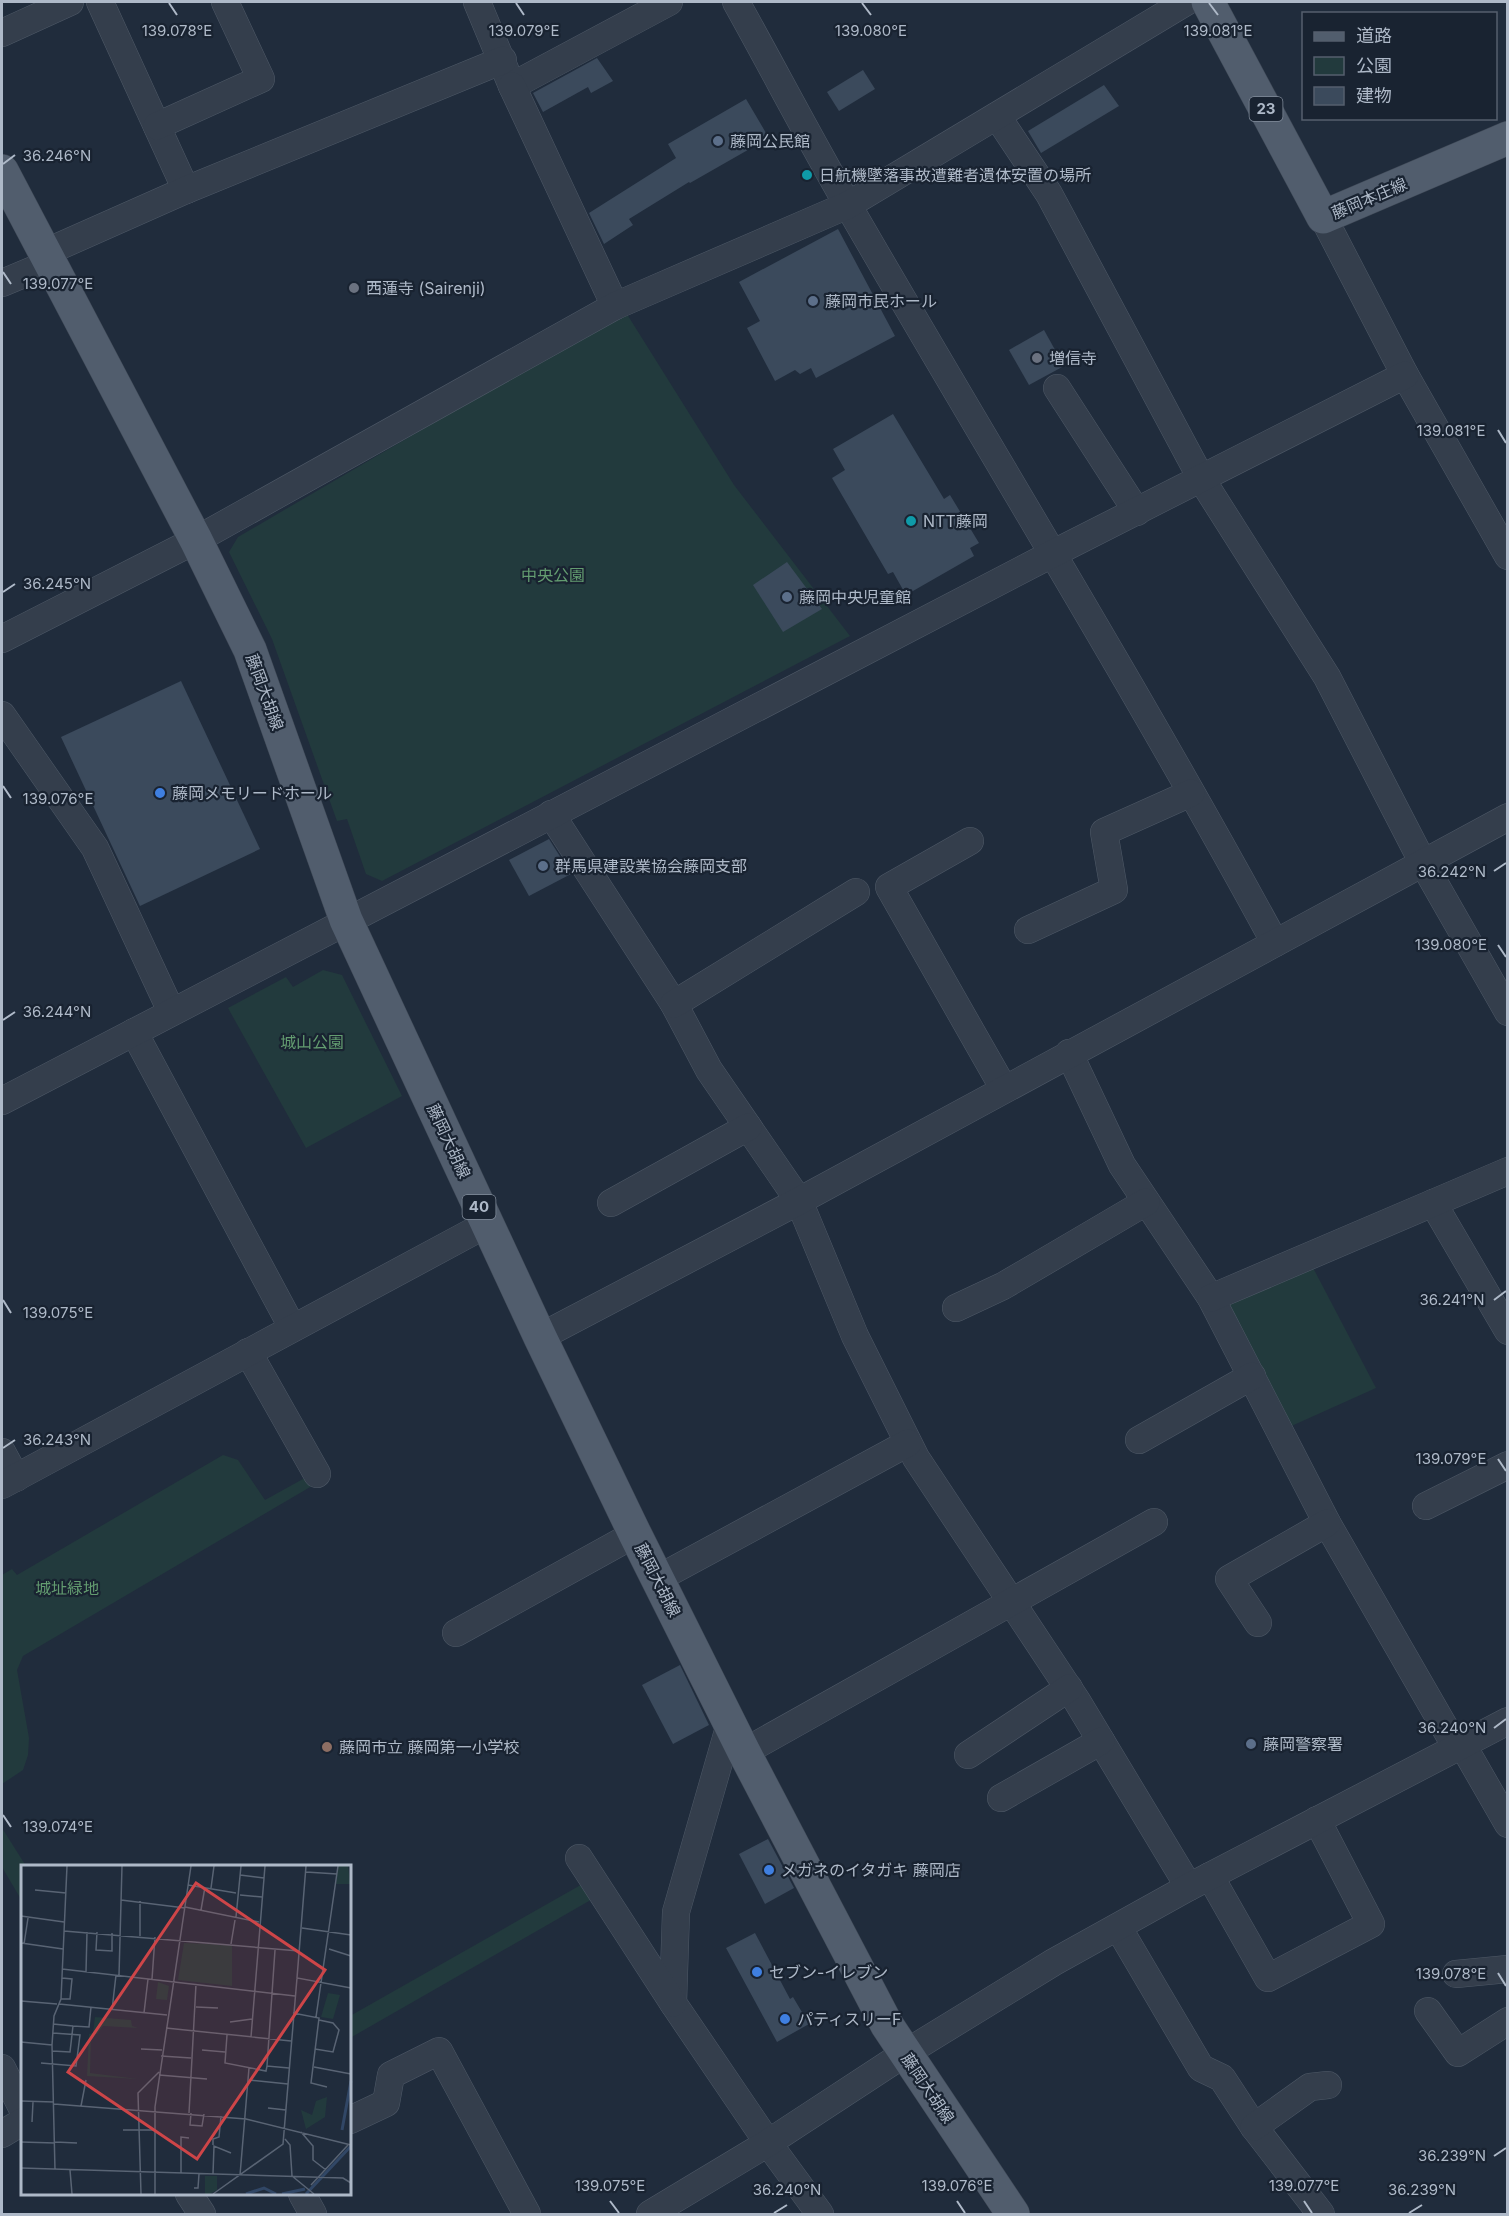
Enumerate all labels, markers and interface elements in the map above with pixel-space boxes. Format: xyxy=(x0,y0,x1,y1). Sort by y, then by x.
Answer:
legend xyxy=(1302,12,1497,120)
text: 139.078°E xyxy=(142,21,212,40)
text: 139.079°E xyxy=(489,21,559,40)
text: 139.080°E xyxy=(835,21,907,40)
text: 139.081°E xyxy=(1184,21,1252,40)
text: 道路 xyxy=(1356,25,1392,46)
text: 公園 xyxy=(1356,55,1392,76)
text: 建物 xyxy=(1356,85,1392,106)
road number: 23 xyxy=(1250,97,1282,121)
place label: 藤岡公民館 xyxy=(730,131,810,151)
marker: 藤岡公民館 xyxy=(711,134,725,148)
text: 36.246°N xyxy=(23,146,91,165)
place label: 日航機墜落事故遭難者遺体安置の場所 xyxy=(819,165,1091,185)
marker: 日航機墜落事故遭難者遺体安置の場所 xyxy=(800,168,814,182)
street label: 藤岡本庄線 xyxy=(1328,173,1410,223)
text: 139.077°E xyxy=(23,274,93,293)
place label: 西蓮寺 (Sairenji) xyxy=(366,278,486,298)
marker: 西蓮寺 (Sairenji) xyxy=(347,281,361,295)
place label: 藤岡市民ホール xyxy=(825,291,937,311)
marker: 藤岡市民ホール xyxy=(806,294,820,308)
place label: 増信寺 xyxy=(1049,348,1097,368)
marker: 増信寺 xyxy=(1030,351,1044,365)
text: 139.081°E xyxy=(1417,421,1485,440)
place label: NTT藤岡 xyxy=(923,511,988,531)
marker: NTT藤岡 xyxy=(904,514,918,528)
park label: 中央公園 xyxy=(521,565,585,585)
text: 36.245°N xyxy=(23,574,91,593)
place label: 藤岡中央児童館 xyxy=(799,587,911,607)
marker: 藤岡中央児童館 xyxy=(780,590,794,604)
street label: 藤岡大胡線 xyxy=(242,651,288,733)
place label: 藤岡メモリードホール xyxy=(172,783,332,803)
marker: 藤岡メモリードホール xyxy=(153,786,167,800)
text: 139.076°E xyxy=(23,789,93,808)
place label: 群馬県建設業協会藤岡支部 xyxy=(555,856,747,876)
marker: 群馬県建設業協会藤岡支部 xyxy=(536,859,550,873)
text: 36.242°N xyxy=(1418,862,1486,881)
text: 139.080°E xyxy=(1415,935,1487,954)
text: 36.244°N xyxy=(23,1002,91,1021)
park label: 城山公園 xyxy=(280,1032,344,1052)
street label: 藤岡大胡線 xyxy=(423,1101,475,1181)
road number: 40 xyxy=(462,1195,496,1219)
text: 36.241°N xyxy=(1420,1290,1484,1309)
text: 139.075°E xyxy=(23,1303,93,1322)
text: 36.243°N xyxy=(23,1430,91,1449)
text: 139.079°E xyxy=(1416,1449,1486,1468)
street label: 藤岡大胡線 xyxy=(631,1540,685,1620)
park label: 城址緑地 xyxy=(35,1578,99,1598)
text: 36.240°N xyxy=(1418,1718,1486,1737)
place label: 藤岡警察署 xyxy=(1263,1734,1343,1754)
place label: 藤岡市立 藤岡第一小学校 xyxy=(339,1737,520,1757)
marker: 藤岡警察署 xyxy=(1244,1737,1258,1751)
marker: 藤岡市立 藤岡第一小学校 xyxy=(320,1740,334,1754)
text: 139.074°E xyxy=(23,1817,93,1836)
place label: メガネのイタガキ 藤岡店 xyxy=(781,1860,961,1880)
marker: メガネのイタガキ 藤岡店 xyxy=(762,1863,776,1877)
inset map xyxy=(21,1865,351,2195)
place label: セブン-イレブン xyxy=(769,1962,888,1982)
text: 139.078°E xyxy=(1416,1964,1486,1983)
marker: セブン-イレブン xyxy=(750,1965,764,1979)
place label: パティスリーF xyxy=(797,2009,902,2029)
marker: パティスリーF xyxy=(778,2012,792,2026)
street label: 藤岡大胡線 xyxy=(897,2049,959,2127)
text: 36.239°N xyxy=(1418,2146,1486,2165)
text: 139.075°E xyxy=(575,2176,645,2195)
text: 139.076°E xyxy=(922,2176,992,2195)
text: 139.077°E xyxy=(1269,2176,1339,2195)
text: 36.240°N xyxy=(753,2180,821,2199)
text: 36.239°N xyxy=(1388,2180,1456,2199)

